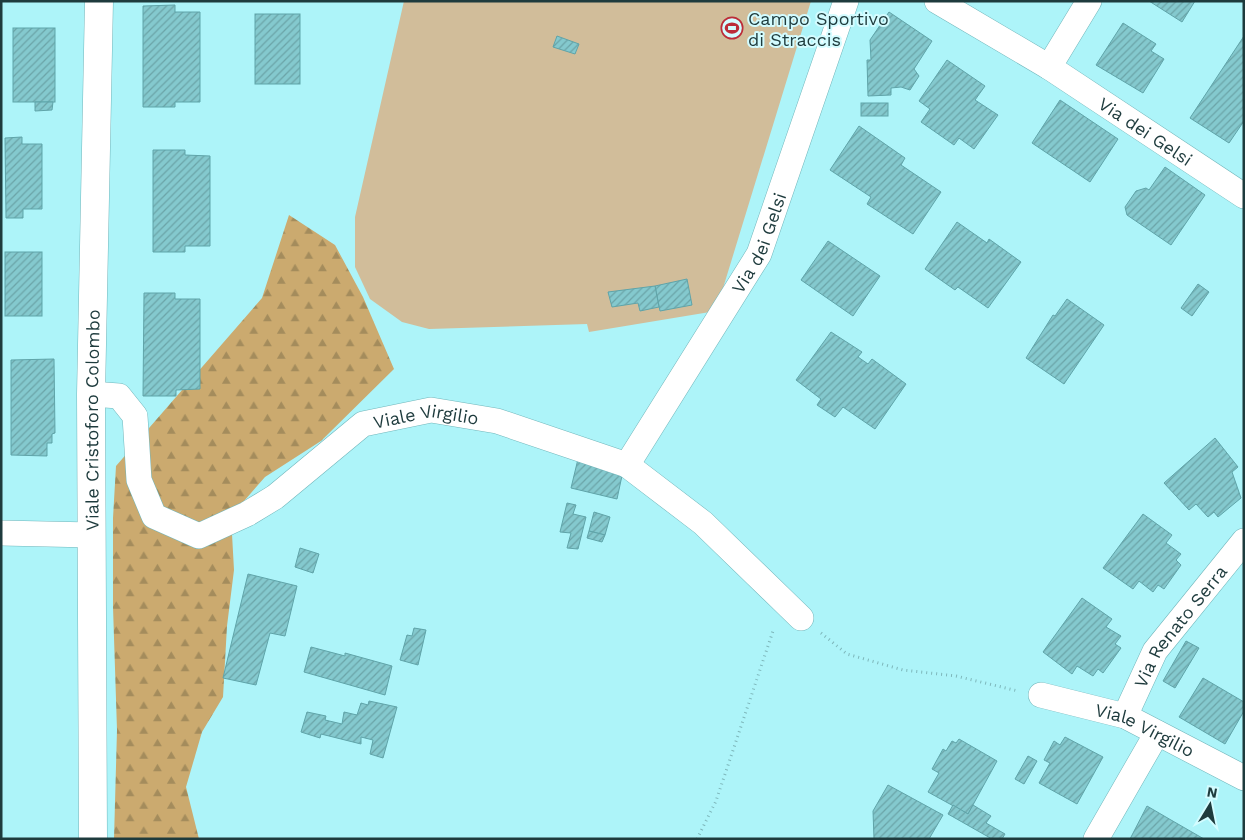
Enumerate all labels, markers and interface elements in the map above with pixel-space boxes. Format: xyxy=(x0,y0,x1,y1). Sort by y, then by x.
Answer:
place label: Campo Sportivo di Straccis xyxy=(748,8,889,50)
sports icon: Campo Sportivo di Straccis xyxy=(720,16,744,40)
street label: Via dei Gelsi xyxy=(1095,92,1197,170)
street label: Via dei Gelsi xyxy=(727,190,790,297)
street label: Viale Cristoforo Colombo xyxy=(80,309,103,531)
street label: Viale Virgilio xyxy=(371,399,480,432)
street label: Via Renato Serra xyxy=(1129,561,1231,691)
street label: Viale Virgilio xyxy=(1093,699,1198,761)
north arrow xyxy=(1185,780,1235,830)
text: N xyxy=(1206,783,1219,801)

